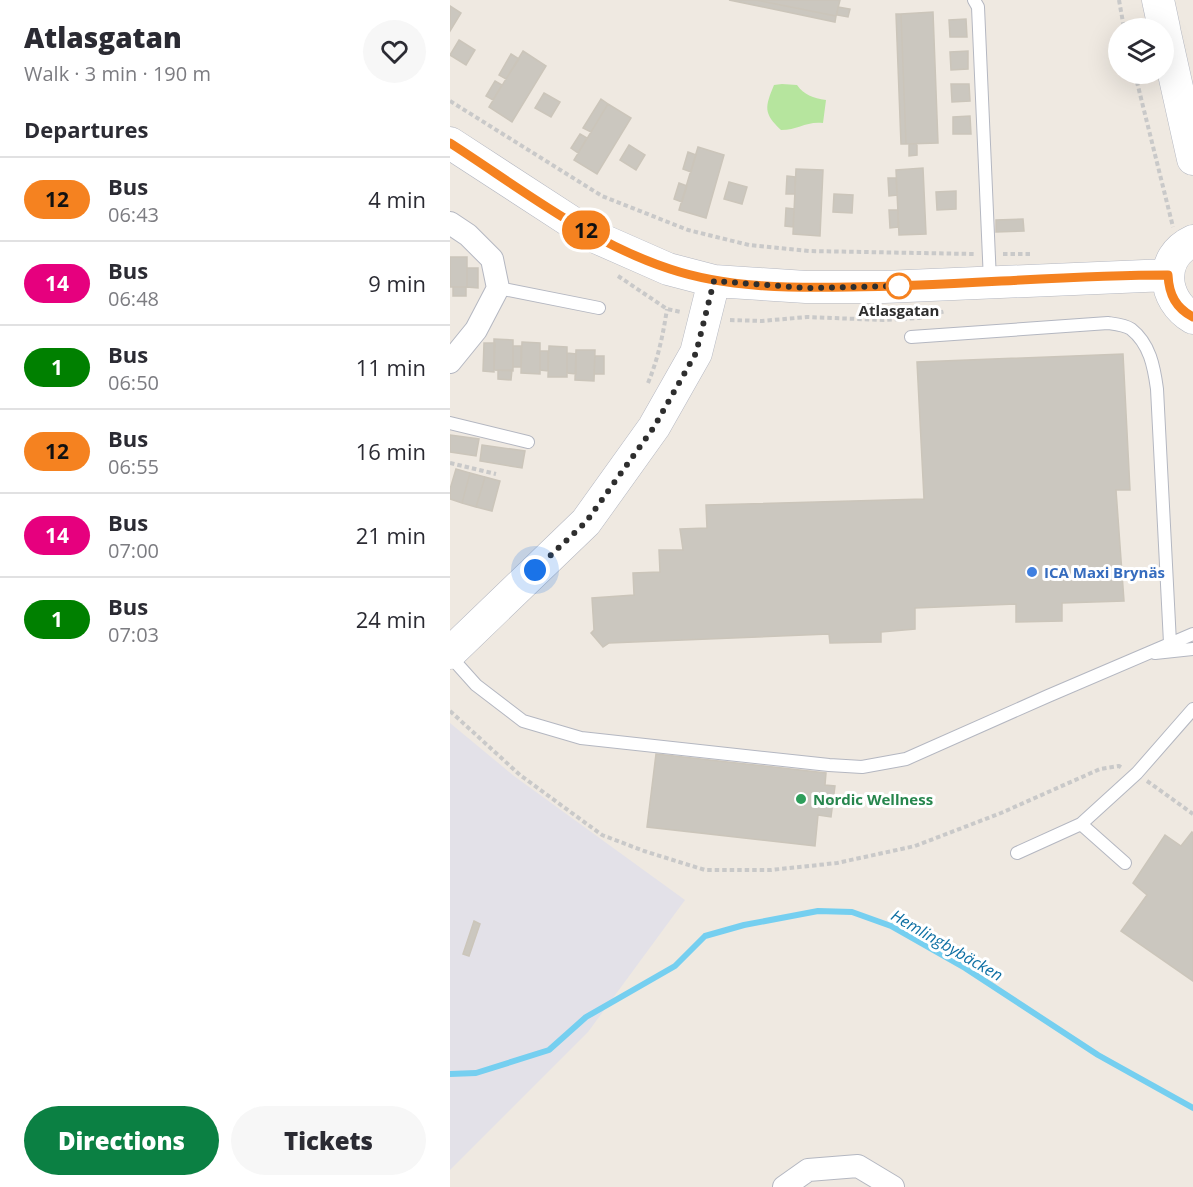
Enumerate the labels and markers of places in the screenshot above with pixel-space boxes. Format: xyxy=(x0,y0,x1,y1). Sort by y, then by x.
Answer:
marker: Atlasgatan xyxy=(886,273,912,299)
place label: Atlasgatan xyxy=(859,300,939,320)
place label: ICA Maxi Brynäs xyxy=(1044,562,1165,582)
marker: ICA Maxi Brynäs xyxy=(1025,565,1039,579)
place label: Nordic Wellness xyxy=(813,789,933,809)
marker: Nordic Wellness xyxy=(794,792,808,806)

